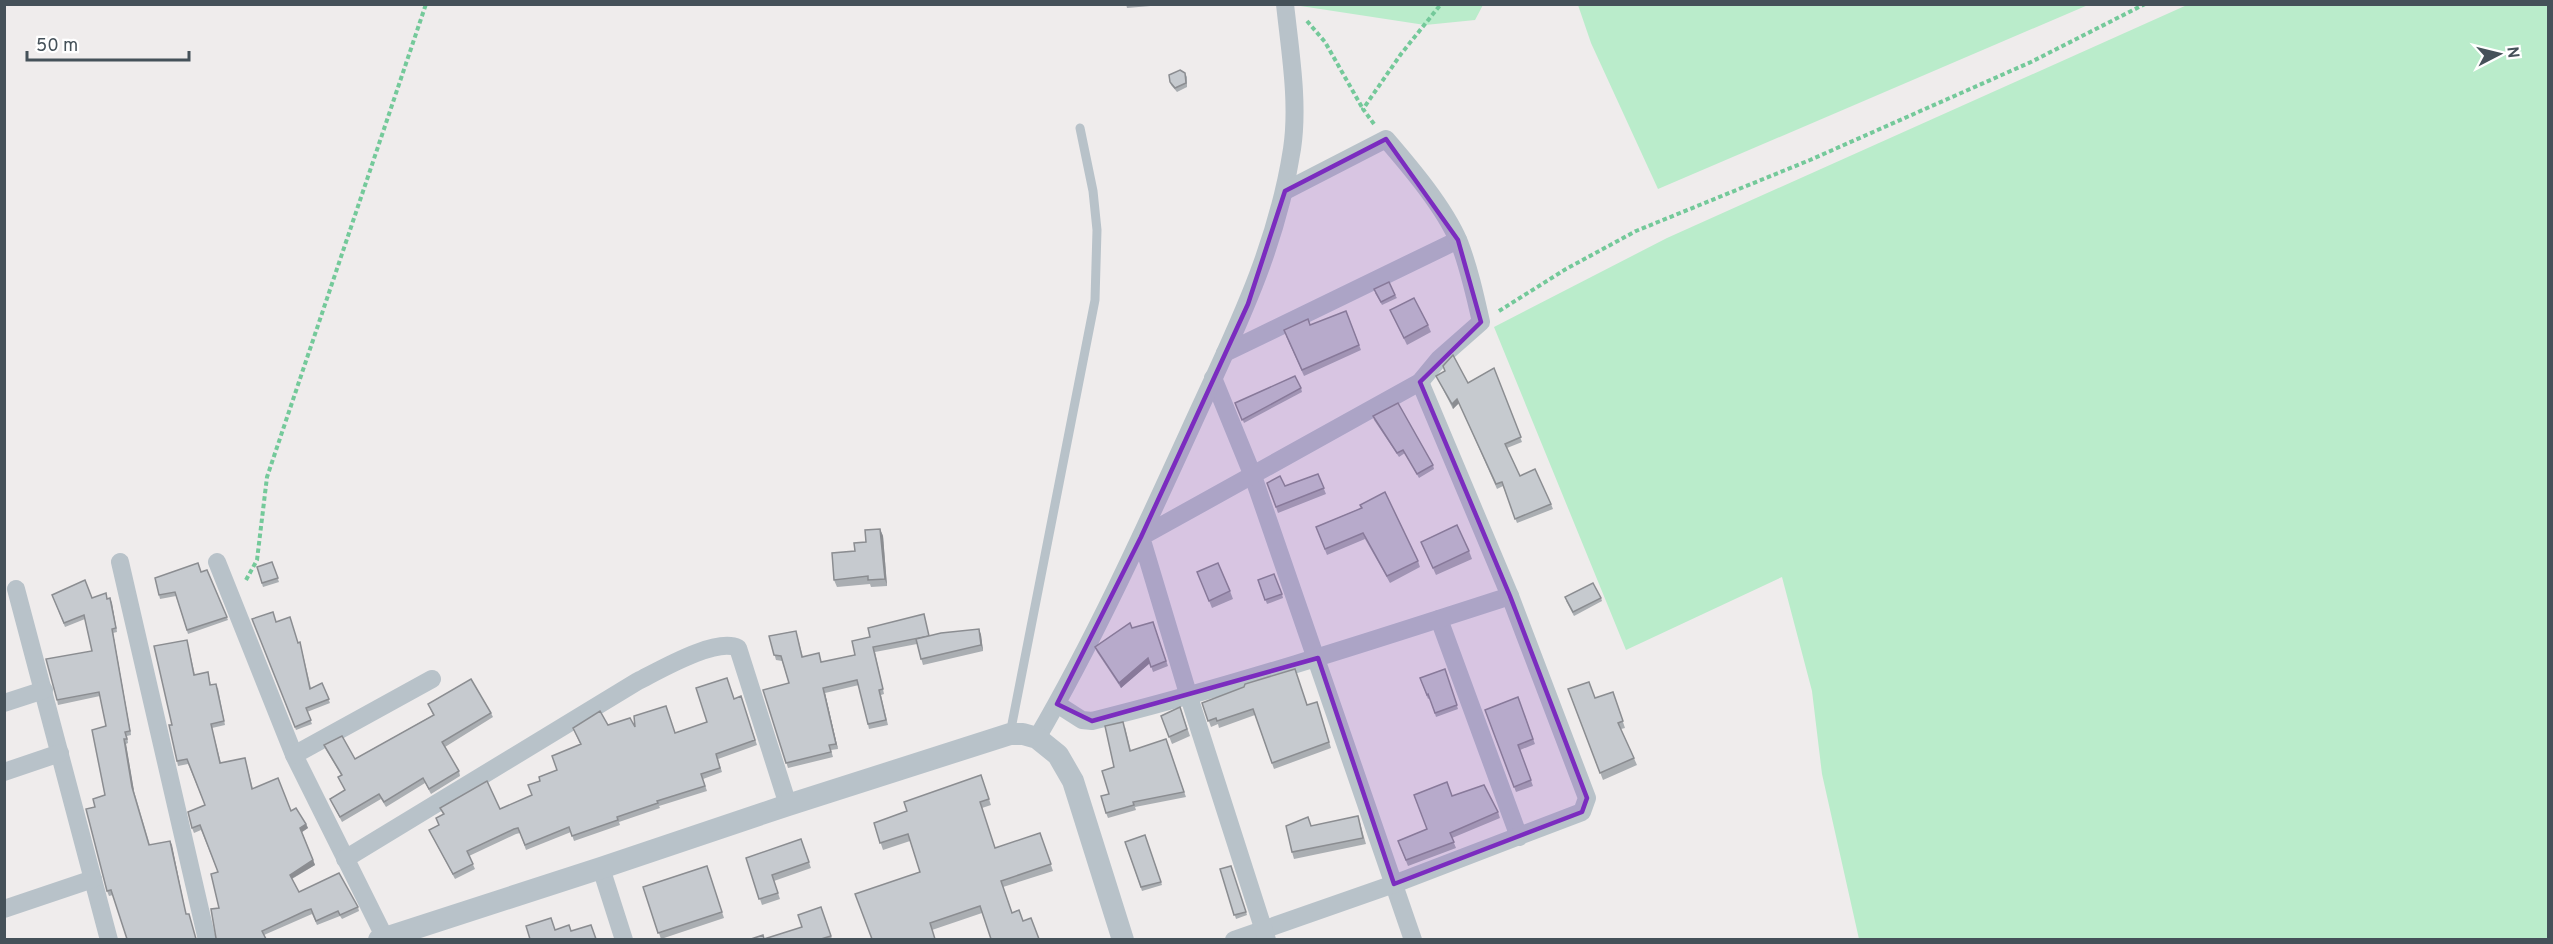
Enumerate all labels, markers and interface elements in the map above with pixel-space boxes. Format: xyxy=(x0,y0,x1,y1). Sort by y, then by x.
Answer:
scale bar xyxy=(27,24,189,62)
north arrow xyxy=(2469,24,2529,84)
text: 50 m xyxy=(36,35,78,58)
text: N xyxy=(2501,45,2523,59)

